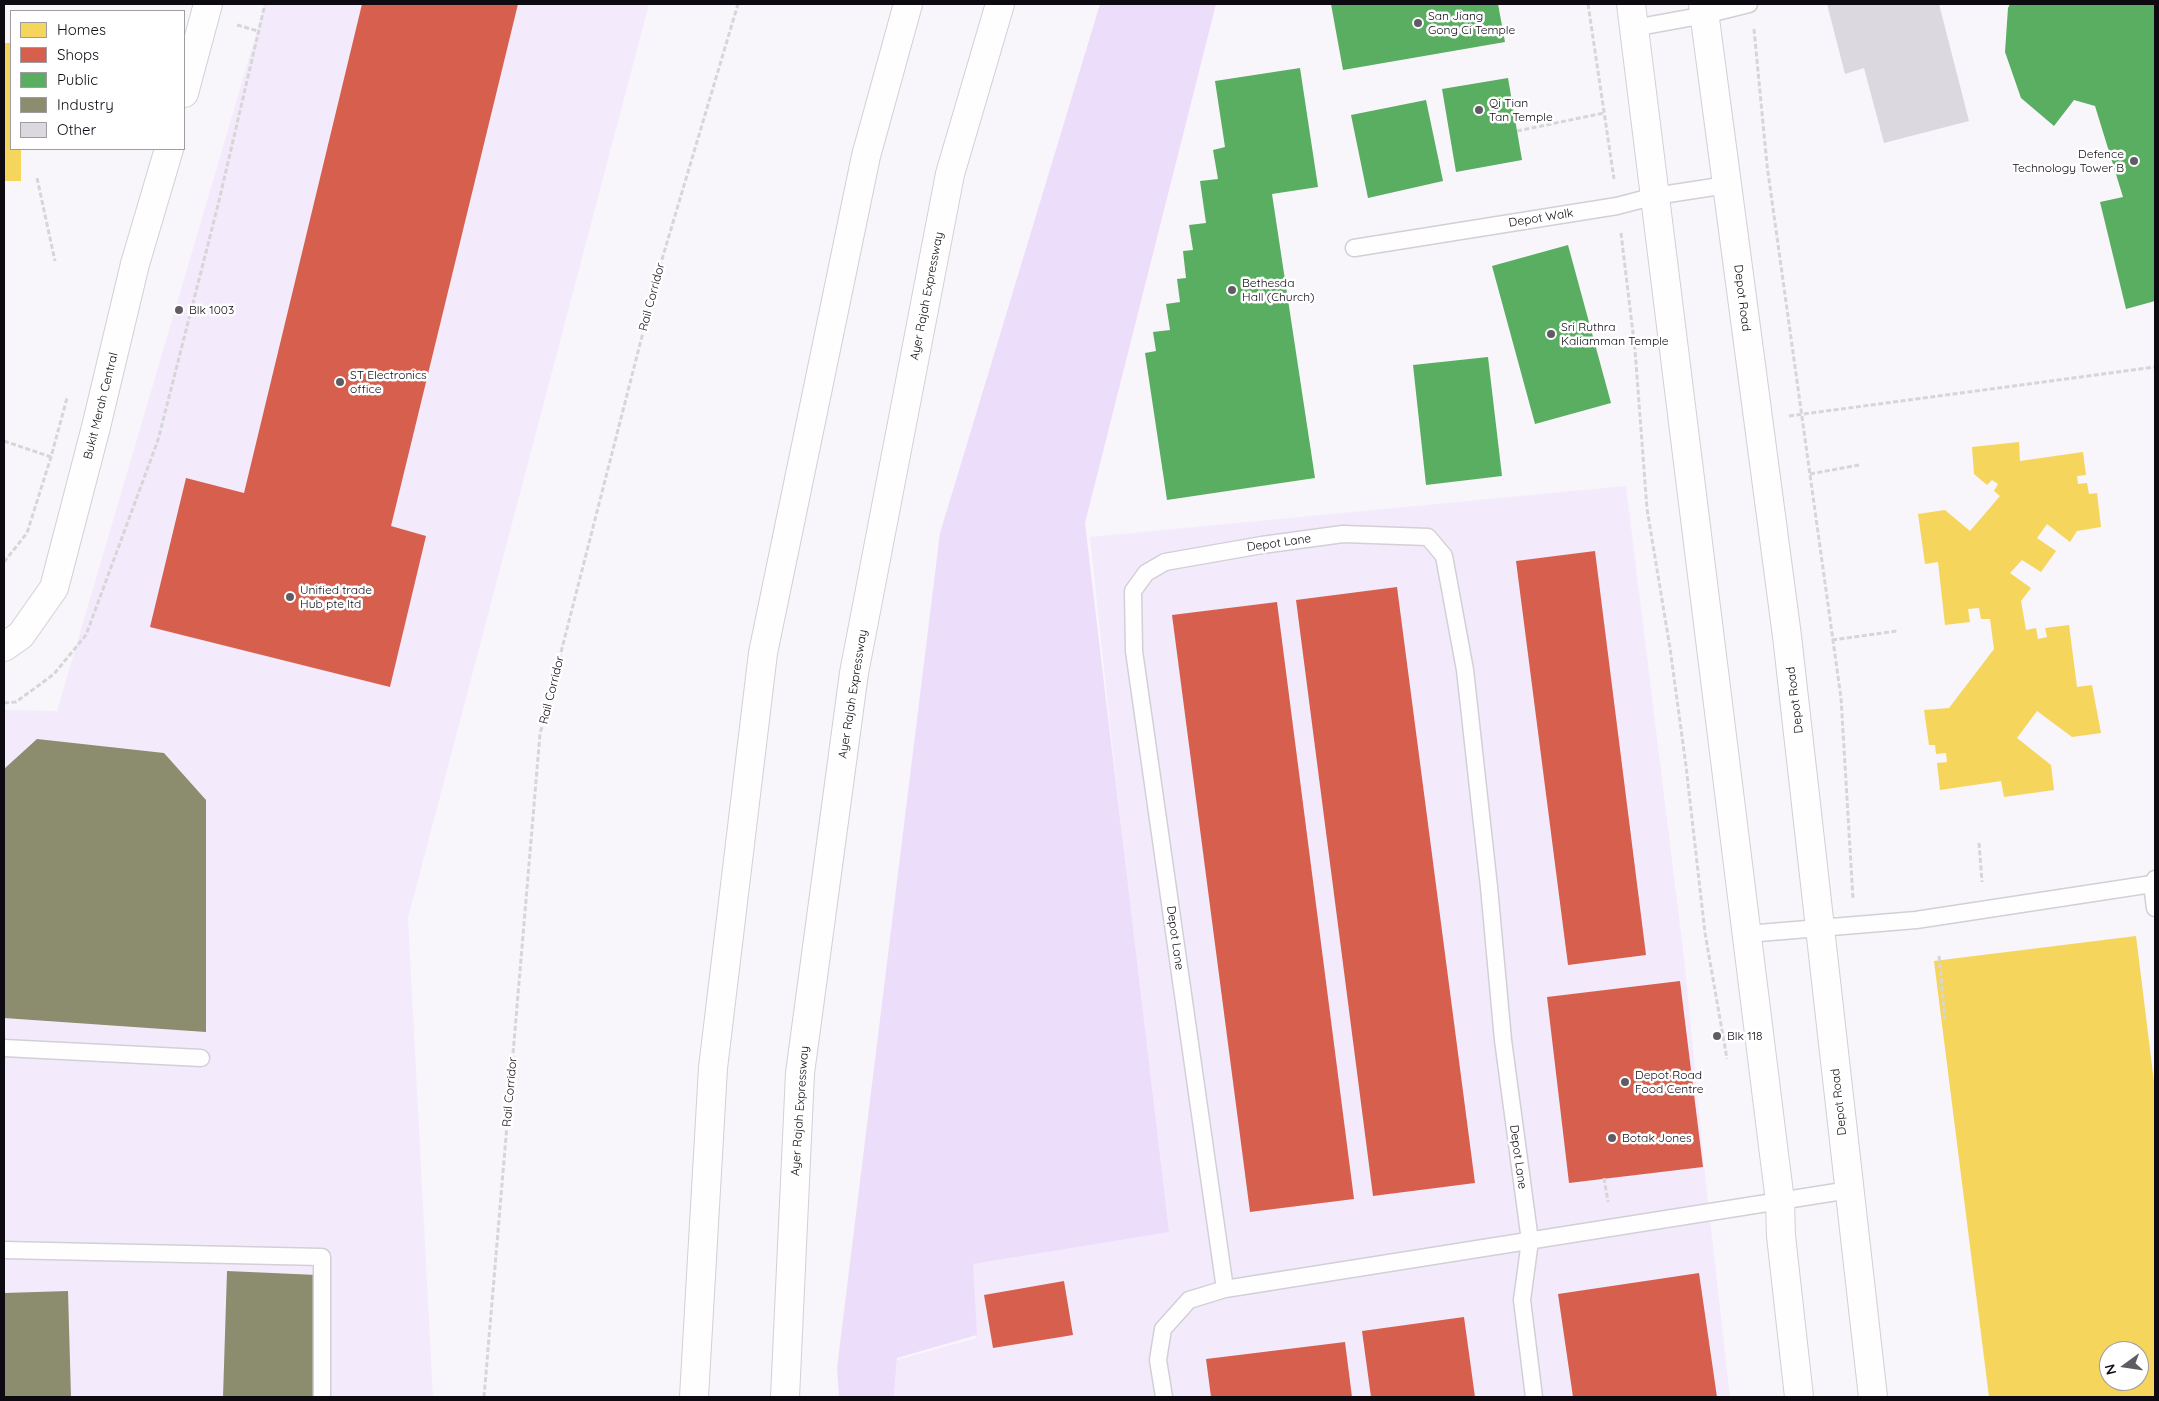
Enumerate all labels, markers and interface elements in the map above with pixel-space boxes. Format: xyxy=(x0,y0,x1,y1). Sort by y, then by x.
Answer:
place label: San Jiang Gong Ci Temple xyxy=(1428,9,1515,37)
legend xyxy=(10,10,185,150)
marker: San Jiang Gong Ci Temple xyxy=(1412,17,1424,29)
text: Homes xyxy=(57,20,106,39)
text: Shops xyxy=(57,45,99,64)
text: Public xyxy=(57,70,98,89)
text: Industry xyxy=(57,95,114,114)
place label: Qi Tian Tan Temple xyxy=(1489,96,1553,124)
marker: Qi Tian Tan Temple xyxy=(1473,104,1485,116)
text: Other xyxy=(57,120,96,139)
place label: Defence Technology Tower B xyxy=(2012,147,2124,175)
marker: Defence Technology Tower B xyxy=(2128,155,2140,167)
street label: Depot Walk xyxy=(1508,206,1574,230)
street label: Ayer Rajah Expressway xyxy=(908,231,946,361)
street label: Rail Corridor xyxy=(636,261,668,333)
street label: Depot Road xyxy=(1731,264,1753,332)
place label: Bethesda Hall (Church) xyxy=(1242,276,1315,304)
marker: Bethesda Hall (Church) xyxy=(1226,284,1238,296)
place label: Blk 1003 xyxy=(189,303,234,317)
marker: Blk 1003 xyxy=(173,304,185,316)
place label: Sri Ruthra Kaliamman Temple xyxy=(1561,320,1669,348)
marker: Sri Ruthra Kaliamman Temple xyxy=(1545,328,1557,340)
street label: Bukit Merah Central xyxy=(81,351,121,461)
place label: ST Electronics office xyxy=(350,368,427,396)
marker: ST Electronics office xyxy=(334,376,346,388)
street label: Depot Lane xyxy=(1246,531,1312,555)
place label: Unified trade Hub pte ltd xyxy=(300,583,372,611)
marker: Unified trade Hub pte ltd xyxy=(284,591,296,603)
street label: Ayer Rajah Expressway xyxy=(836,629,870,759)
street label: Rail Corridor xyxy=(537,654,567,726)
street label: Depot Road xyxy=(1784,666,1806,734)
street label: Depot Lane xyxy=(1163,905,1187,971)
place label: Blk 118 xyxy=(1727,1029,1763,1043)
marker: Blk 118 xyxy=(1711,1030,1723,1042)
street label: Ayer Rajah Expressway xyxy=(788,1046,812,1176)
street label: Rail Corridor xyxy=(500,1057,520,1127)
place label: Depot Road Food Centre xyxy=(1635,1068,1703,1096)
street label: Depot Road xyxy=(1828,1068,1850,1136)
marker: Depot Road Food Centre xyxy=(1619,1076,1631,1088)
street label: Depot Lane xyxy=(1506,1124,1530,1190)
place label: Botak Jones xyxy=(1622,1131,1692,1145)
marker: Botak Jones xyxy=(1606,1132,1618,1144)
north arrow xyxy=(2099,1341,2149,1391)
text: N xyxy=(2100,1362,2120,1377)

